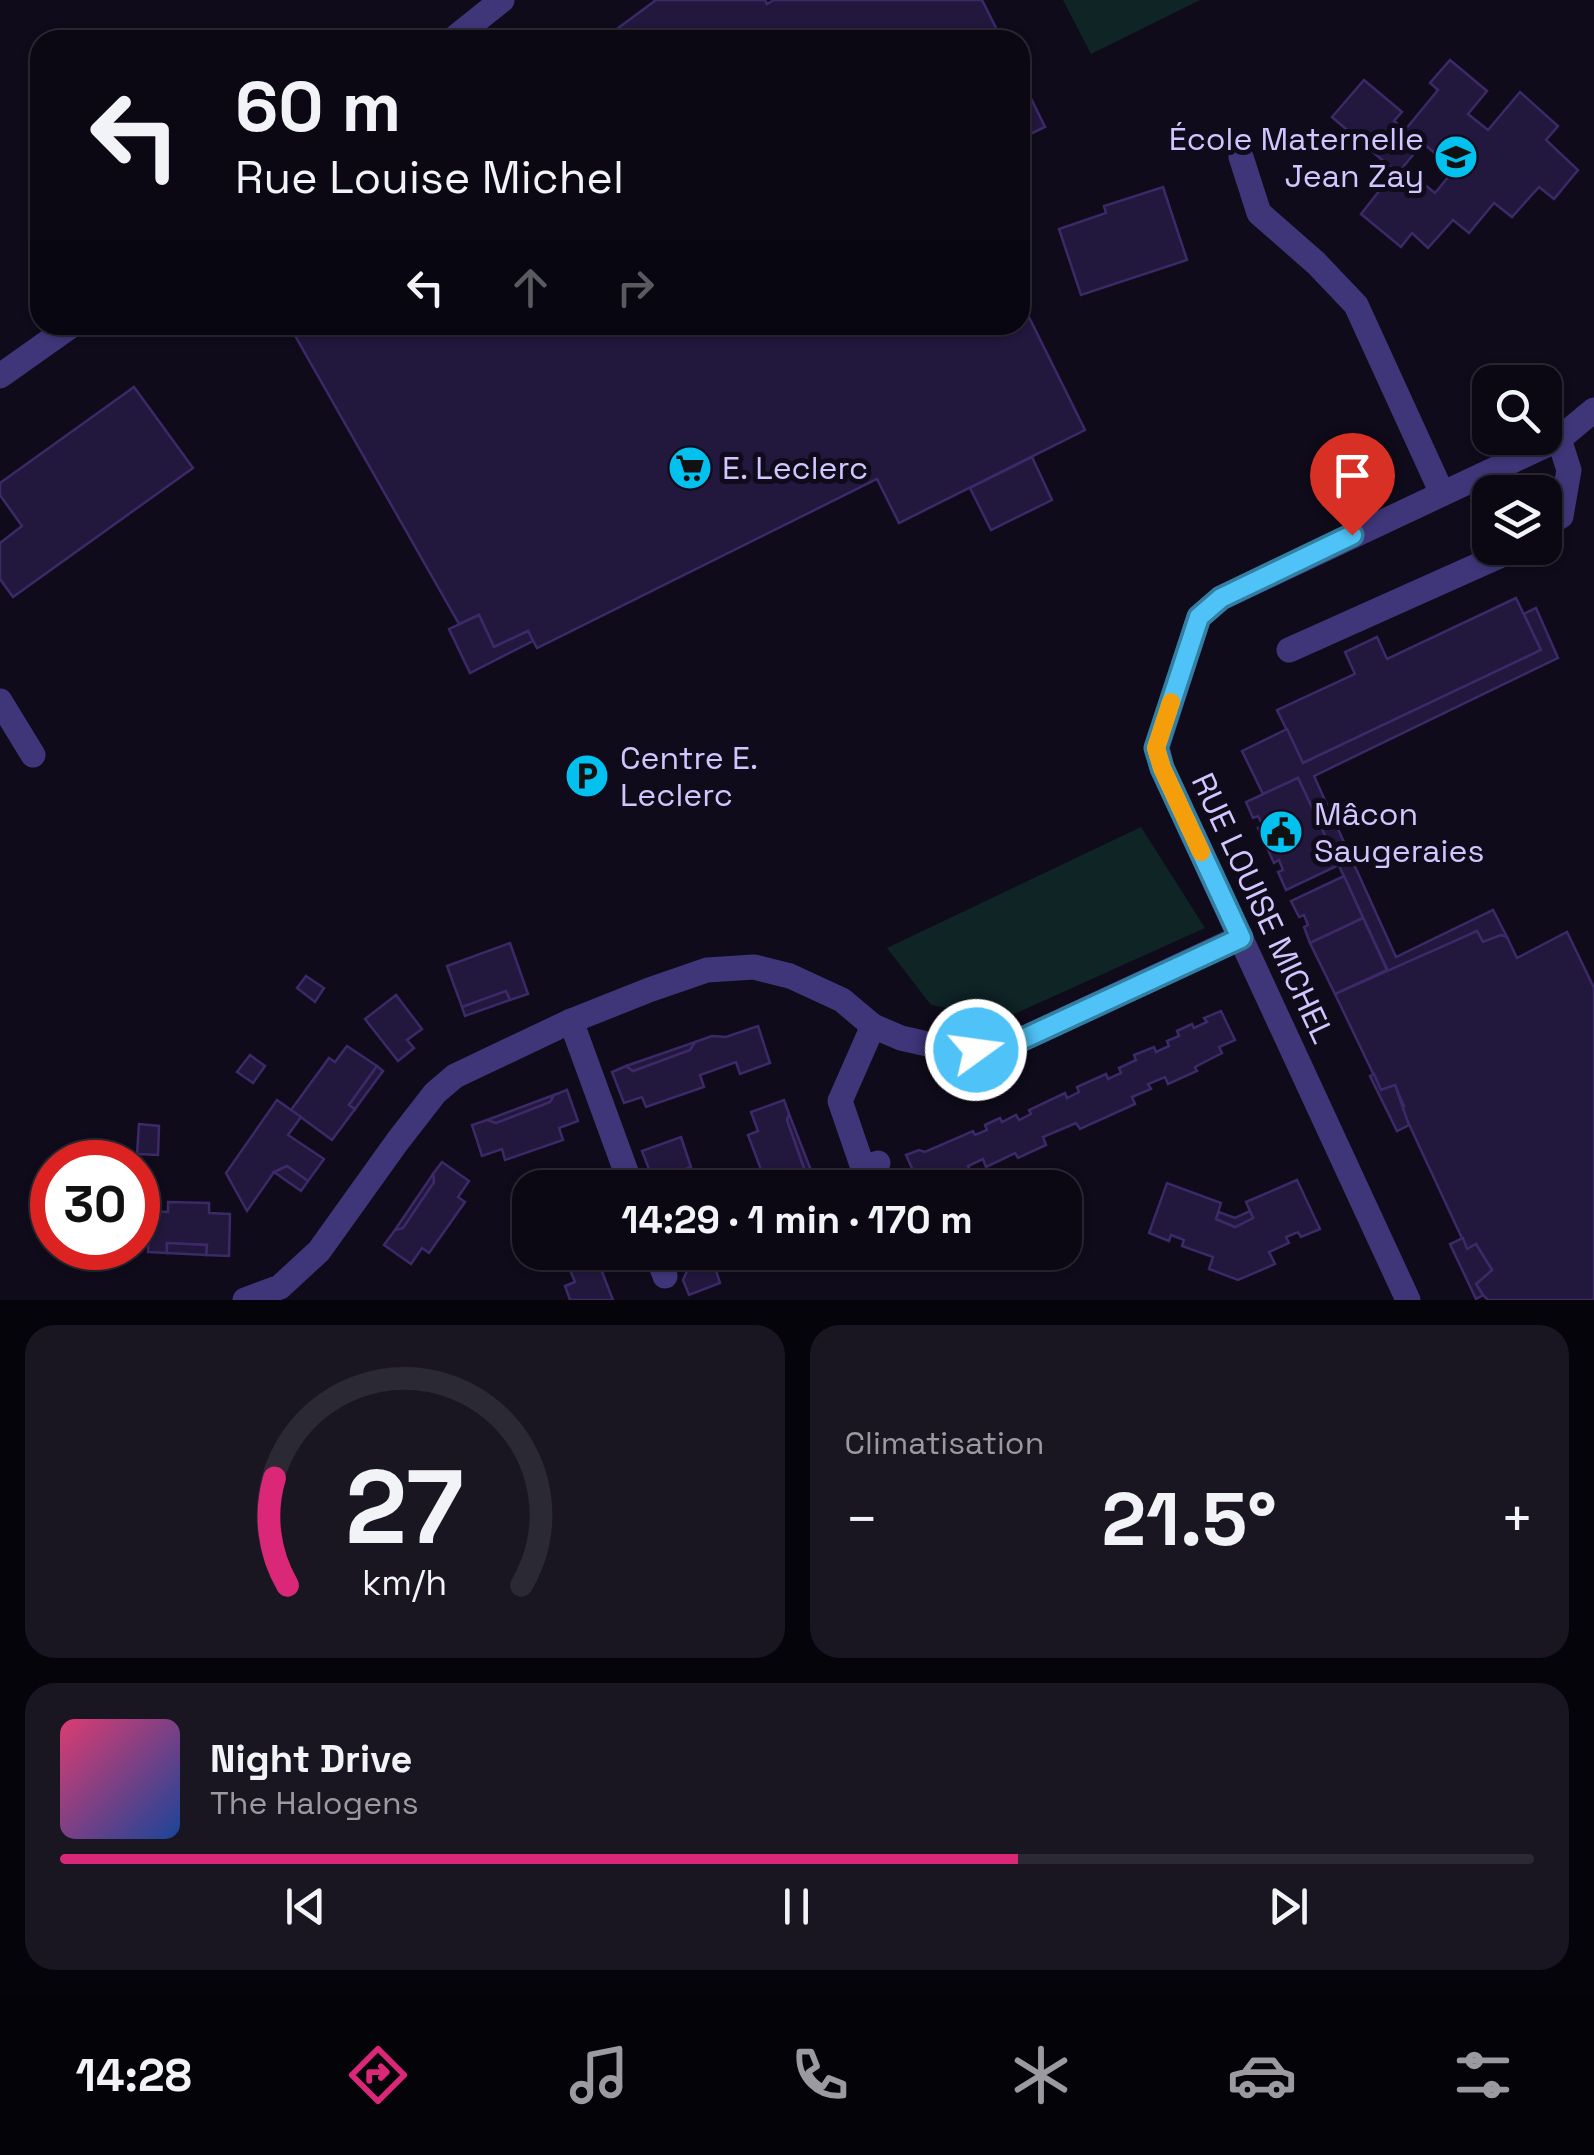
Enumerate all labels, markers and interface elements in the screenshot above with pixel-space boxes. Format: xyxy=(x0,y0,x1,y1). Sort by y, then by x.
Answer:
text: 60 m xyxy=(235,62,401,151)
icon: left xyxy=(70,70,200,200)
place label: École Maternelle Jean Zay xyxy=(1169,119,1424,196)
school or university icon: École Maternelle Jean Zay xyxy=(1433,134,1479,180)
text: Rue Louise Michel xyxy=(235,149,624,206)
icon: left xyxy=(398,260,453,315)
icon: ahead xyxy=(503,260,558,315)
icon: right xyxy=(608,260,663,315)
map controls xyxy=(1472,365,1562,565)
button: search xyxy=(1472,365,1562,455)
pin xyxy=(1310,433,1395,536)
supermarket icon: E. Leclerc xyxy=(667,445,713,491)
place label: E. Leclerc xyxy=(722,448,868,488)
icon: arrive xyxy=(1325,448,1380,503)
button: layers xyxy=(1472,475,1562,565)
place label: Centre E. Leclerc xyxy=(620,738,758,815)
parking icon: Centre E. Leclerc xyxy=(564,753,610,799)
street label: RUE LOUISE MICHEL xyxy=(1183,767,1343,1049)
place label: Mâcon Saugeraies xyxy=(1314,794,1484,871)
public building icon: Mâcon Saugeraies xyxy=(1258,809,1304,855)
position arrow xyxy=(924,998,1028,1102)
speed limit sign: 30 xyxy=(30,1140,160,1270)
text: 14:29 · 1 min · 170 m xyxy=(621,1196,973,1244)
text: Climatisation xyxy=(845,1423,1044,1463)
text: 27 xyxy=(346,1441,464,1573)
text: 21.5° xyxy=(1102,1471,1277,1567)
text: − xyxy=(845,1484,879,1554)
text: + xyxy=(1500,1484,1534,1554)
text: km/h xyxy=(362,1560,447,1605)
text: Night Drive xyxy=(210,1735,412,1783)
text: The Halogens xyxy=(210,1783,419,1823)
icon: previous xyxy=(278,1879,333,1934)
icon: pause xyxy=(769,1879,824,1934)
icon: next xyxy=(1261,1879,1316,1934)
icon: directions xyxy=(343,2040,413,2110)
icon: music xyxy=(564,2040,634,2110)
icon: phone xyxy=(785,2040,855,2110)
icon: climate xyxy=(1006,2040,1076,2110)
icon: car xyxy=(1227,2040,1297,2110)
icon: filters xyxy=(1448,2040,1518,2110)
text: 14:28 xyxy=(76,2047,192,2104)

